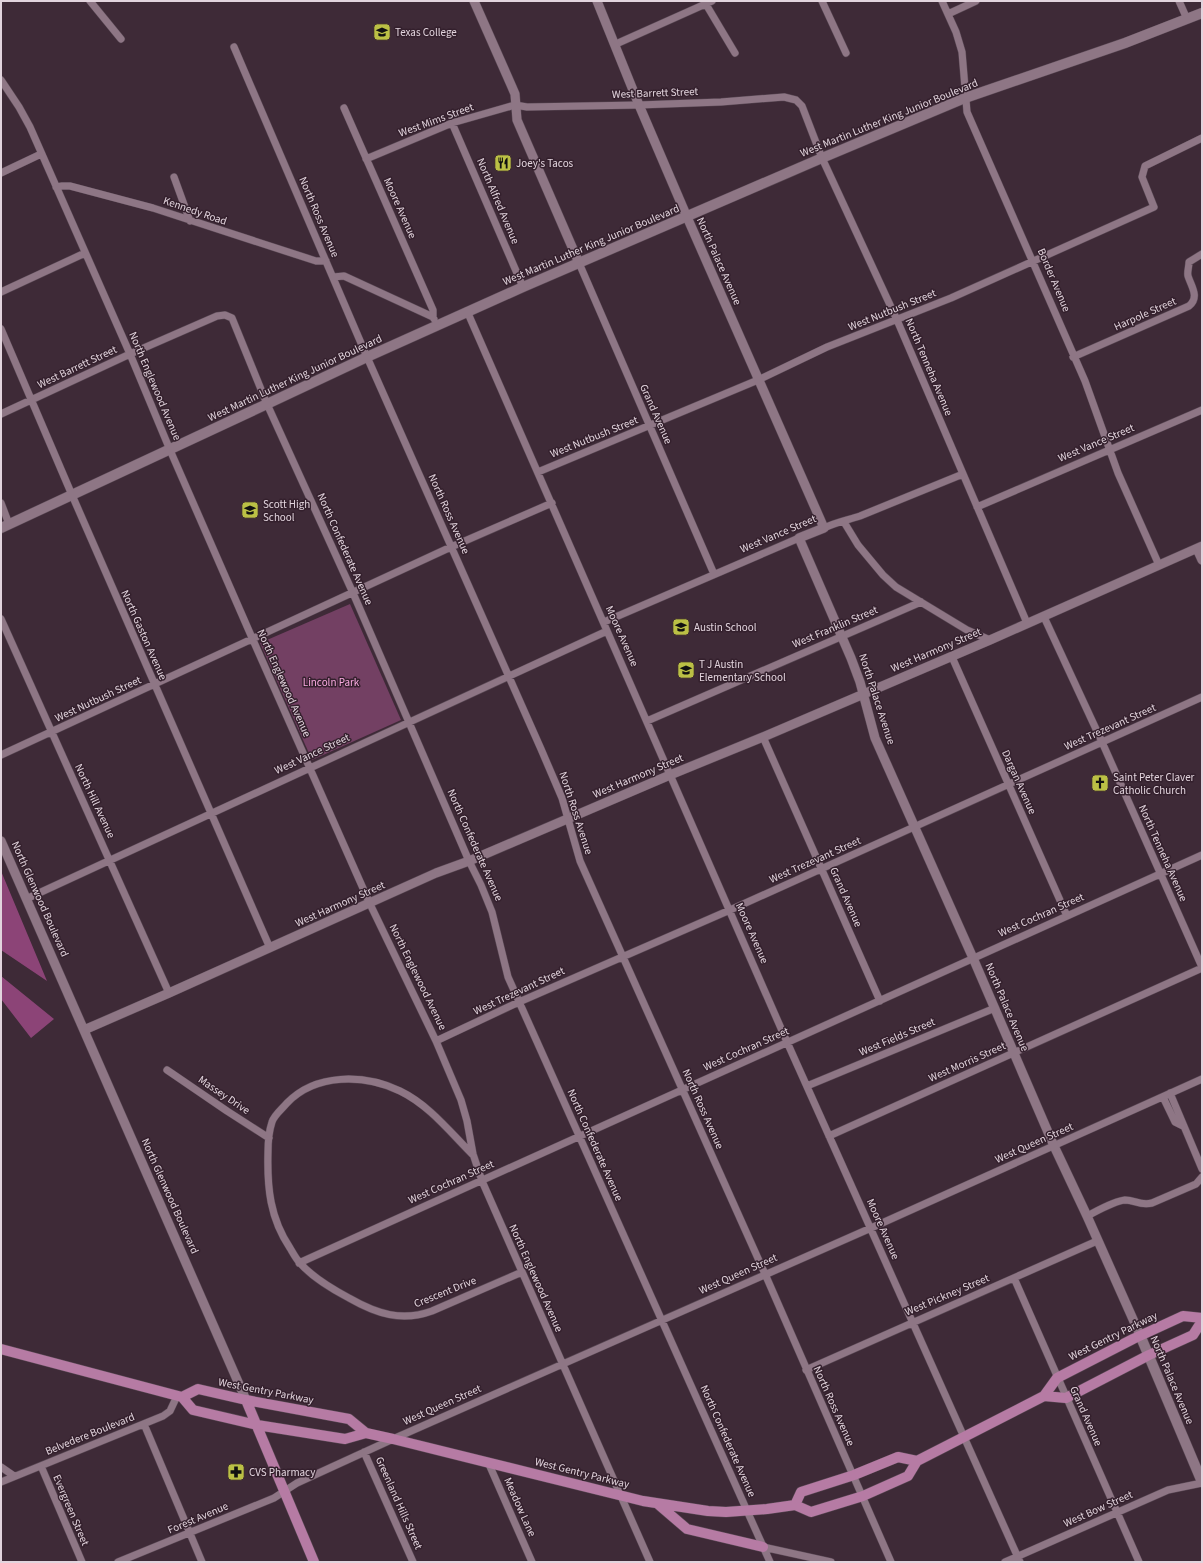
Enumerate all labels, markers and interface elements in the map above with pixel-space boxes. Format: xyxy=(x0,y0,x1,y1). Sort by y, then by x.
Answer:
school or university icon: Texas College xyxy=(372,22,392,42)
place label: Texas College xyxy=(395,25,457,40)
street label: West Martin Luther King Junior Boulevard xyxy=(798,75,980,161)
street label: West Barrett Street xyxy=(612,84,699,102)
street label: West Mims Street xyxy=(397,99,476,140)
restaurant icon: Joey's Tacos xyxy=(493,153,513,173)
street label: North Alfred Avenue xyxy=(473,156,523,247)
place label: Joey's Tacos xyxy=(516,156,574,171)
street label: North Ross Avenue xyxy=(295,174,343,260)
street label: Moore Avenue xyxy=(380,175,420,241)
street label: Kennedy Road xyxy=(161,193,229,229)
street label: West Martin Luther King Junior Boulevard xyxy=(500,201,682,289)
street label: North Palace Avenue xyxy=(693,215,745,308)
street label: Border Avenue xyxy=(1034,246,1074,315)
street label: West Nutbush Street xyxy=(846,285,938,334)
street label: Harpole Street xyxy=(1112,293,1179,334)
street label: North Tenneha Avenue xyxy=(902,316,957,419)
street label: North Englewood Avenue xyxy=(125,329,185,443)
street label: West Martin Luther King Junior Boulevard xyxy=(205,331,385,425)
street label: West Barrett Street xyxy=(35,342,120,392)
street label: Grand Avenue xyxy=(636,382,676,447)
street label: West Nutbush Street xyxy=(548,412,640,461)
street label: West Vance Street xyxy=(1056,420,1137,466)
street label: North Ross Avenue xyxy=(425,472,474,557)
street label: North Confederate Avenue xyxy=(313,491,377,608)
place label: Scott High School xyxy=(263,497,310,525)
school or university icon: Scott High School xyxy=(240,500,260,520)
street label: West Vance Street xyxy=(738,511,819,557)
street label: North Gaston Avenue xyxy=(117,588,171,683)
street label: West Franklin Street xyxy=(790,602,880,652)
street label: Moore Avenue xyxy=(602,603,642,669)
school or university icon: Austin School xyxy=(671,617,691,637)
place label: Austin School xyxy=(694,620,757,635)
street label: West Harmony Street xyxy=(888,624,984,676)
street label: North Englewood Avenue xyxy=(253,627,315,740)
street label: North Palace Avenue xyxy=(855,652,899,747)
place label: T J Austin Elementary School xyxy=(699,657,786,685)
school or university icon: T J Austin Elementary School xyxy=(676,660,696,680)
street label: West Nutbush Street xyxy=(52,672,144,726)
park label: Lincoln Park xyxy=(303,675,360,690)
street label: West Trezevant Street xyxy=(1062,700,1159,754)
street label: West Vance Street xyxy=(272,730,352,778)
street label: Dargan Avenue xyxy=(998,747,1040,817)
street label: West Harmony Street xyxy=(590,750,686,802)
street label: North Hill Avenue xyxy=(71,761,119,841)
street label: North Ross Avenue xyxy=(556,770,597,857)
place label: Saint Peter Claver Catholic Church xyxy=(1113,770,1195,798)
church icon: Saint Peter Claver Catholic Church xyxy=(1090,773,1110,793)
street label: North Confederate Avenue xyxy=(443,787,507,904)
street label: North Tenneha Avenue xyxy=(1135,802,1191,904)
street label: West Trezevant Street xyxy=(767,833,864,887)
street label: North Glenwood Boulevard xyxy=(8,839,72,959)
street label: Grand Avenue xyxy=(826,865,866,930)
street label: West Harmony Street xyxy=(293,877,388,931)
street label: West Cochran Street xyxy=(996,889,1087,941)
street label: Moore Avenue xyxy=(732,900,772,966)
street label: North Englewood Avenue xyxy=(386,921,451,1033)
street label: North Palace Avenue xyxy=(982,960,1033,1054)
street label: West Trezevant Street xyxy=(471,963,567,1019)
street label: West Fields Street xyxy=(857,1014,938,1060)
street label: West Cochran Street xyxy=(701,1023,792,1075)
street label: West Morris Street xyxy=(926,1038,1008,1086)
street label: North Ross Avenue xyxy=(679,1067,728,1152)
street label: Massey Drive xyxy=(195,1072,253,1118)
street label: North Confederate Avenue xyxy=(563,1087,627,1204)
street label: West Queen Street xyxy=(992,1119,1076,1167)
street label: North Glenwood Boulevard xyxy=(138,1136,202,1256)
street label: West Cochran Street xyxy=(406,1156,497,1208)
street label: Moore Avenue xyxy=(863,1196,903,1262)
street label: North Englewood Avenue xyxy=(505,1222,567,1335)
street label: West Queen Street xyxy=(696,1250,780,1298)
street label: West Pickney Street xyxy=(903,1270,992,1320)
street label: Crescent Drive xyxy=(412,1272,479,1311)
street label: West Gentry Parkway xyxy=(1066,1308,1160,1364)
street label: North Palace Avenue xyxy=(1147,1333,1198,1427)
street label: North Ross Avenue xyxy=(810,1364,859,1449)
street label: West Gentry Parkway xyxy=(217,1374,315,1408)
street label: West Queen Street xyxy=(400,1381,484,1429)
street label: North Confederate Avenue xyxy=(696,1383,760,1500)
street label: Grand Avenue xyxy=(1066,1384,1106,1449)
street label: Belvedere Boulevard xyxy=(43,1409,137,1459)
street label: Greenland Hills Street xyxy=(372,1454,426,1552)
street label: West Gentry Parkway xyxy=(533,1454,631,1492)
pharmacy icon: CVS Pharmacy xyxy=(226,1462,246,1482)
place label: CVS Pharmacy xyxy=(249,1465,315,1480)
street label: Evergreen Street xyxy=(49,1472,93,1548)
street label: Meadow Lane xyxy=(500,1475,540,1539)
street label: West Bow Street xyxy=(1061,1487,1135,1531)
street label: Forest Avenue xyxy=(165,1498,231,1538)

